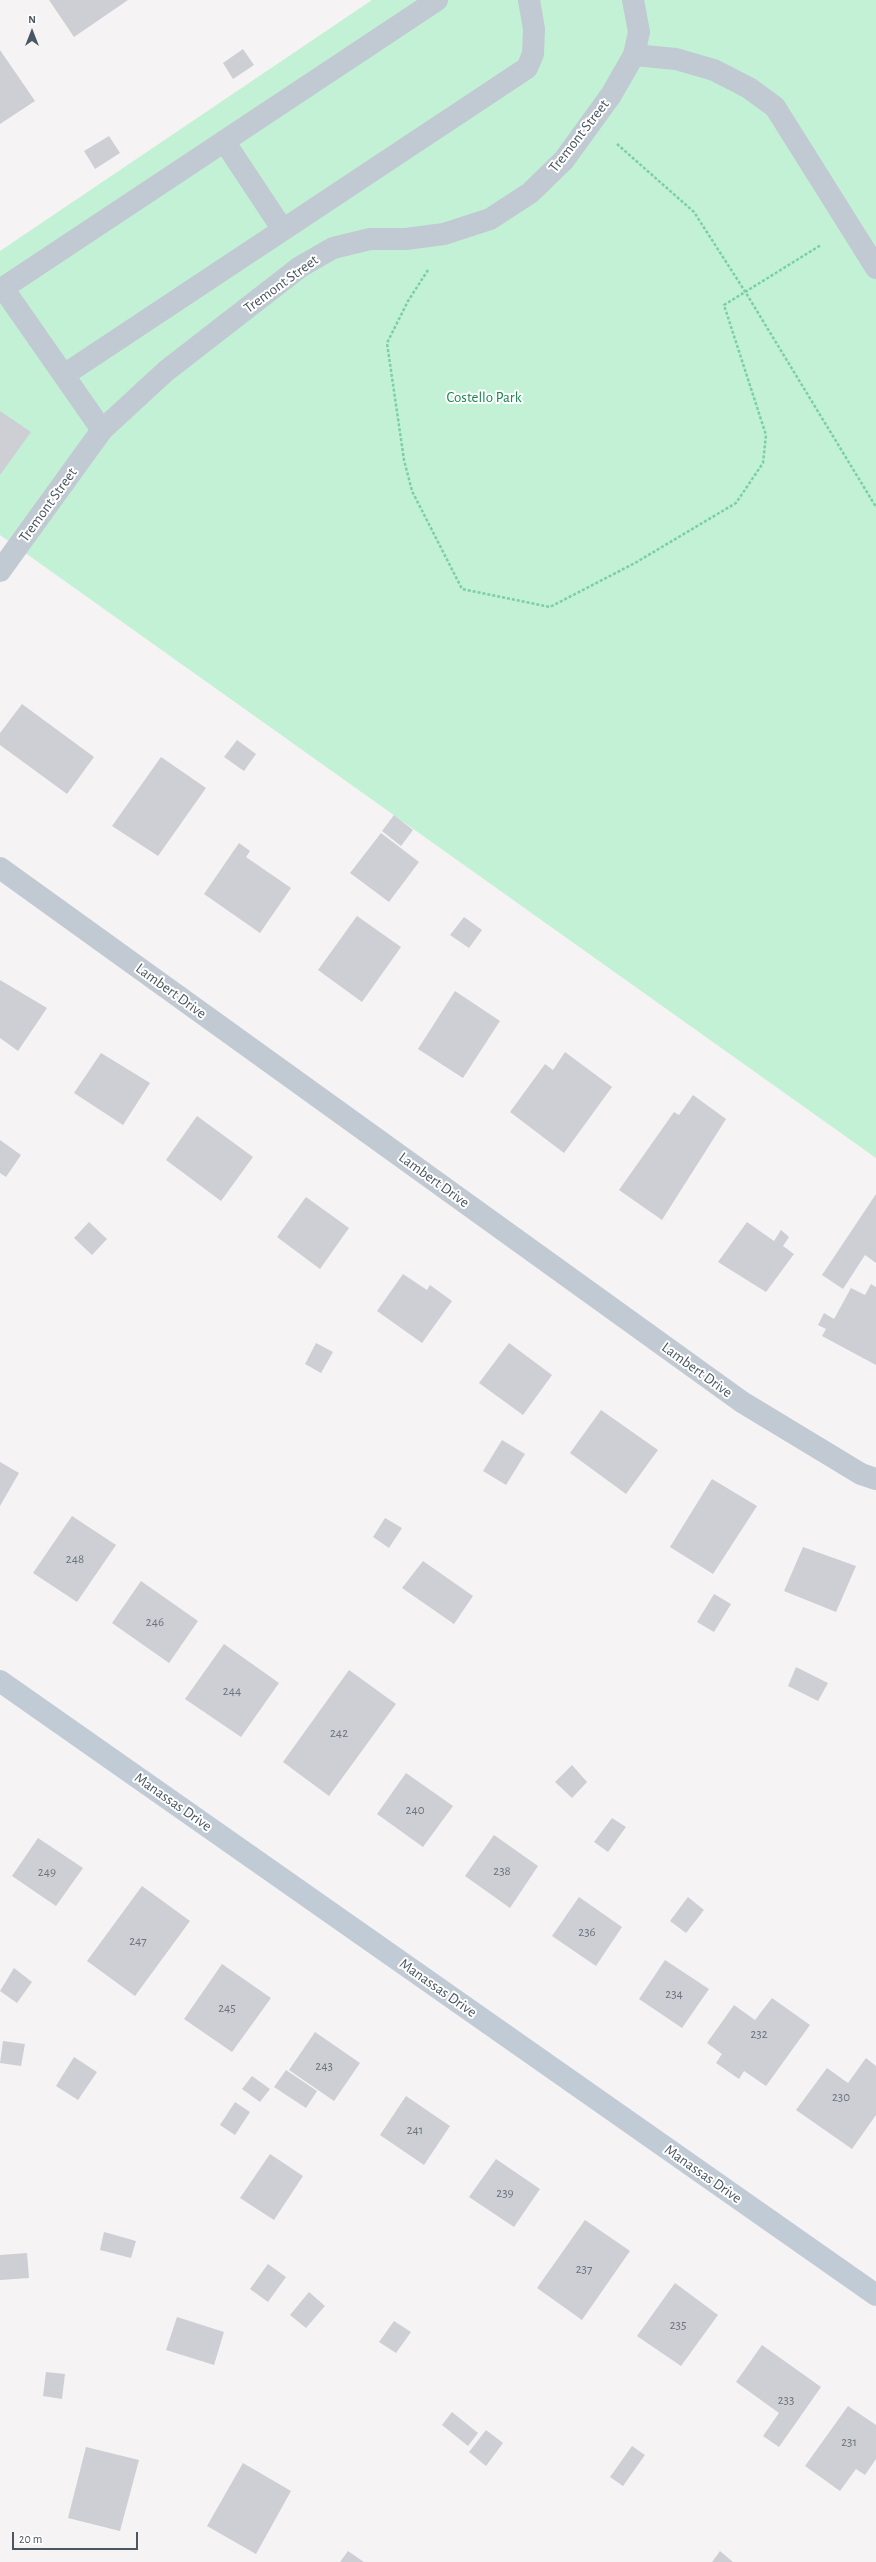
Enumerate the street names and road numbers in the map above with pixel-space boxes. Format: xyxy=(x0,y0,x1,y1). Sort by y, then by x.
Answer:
street label: Tremont Street xyxy=(545,96,613,176)
street label: Tremont Street xyxy=(240,251,322,317)
street label: Tremont Street xyxy=(15,464,81,546)
street label: Lambert Drive xyxy=(132,959,210,1023)
street label: Lambert Drive xyxy=(395,1148,473,1212)
street label: Lambert Drive xyxy=(658,1338,736,1402)
street label: Manassas Drive xyxy=(131,1769,215,1835)
street label: Manassas Drive xyxy=(396,1955,480,2021)
street label: Manassas Drive xyxy=(661,2141,745,2207)

